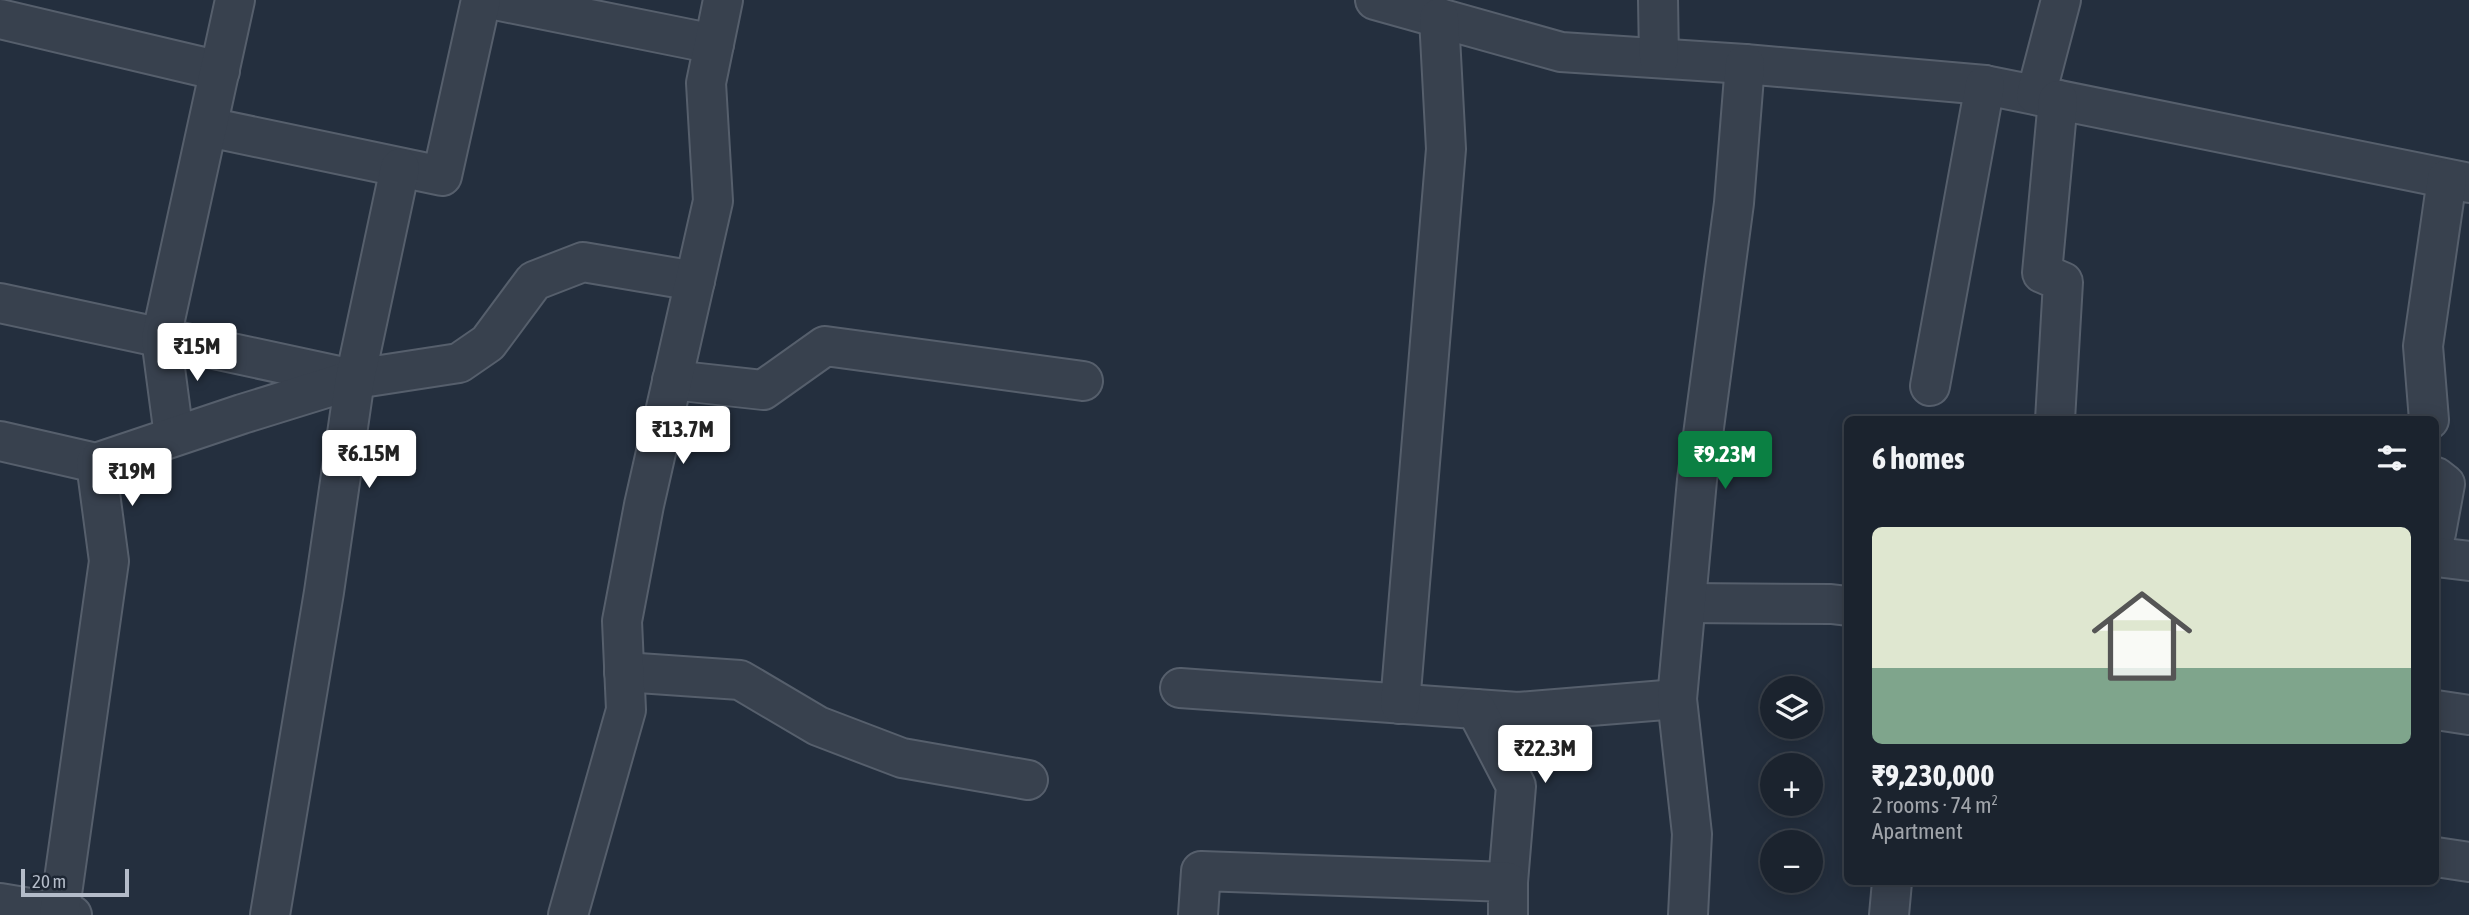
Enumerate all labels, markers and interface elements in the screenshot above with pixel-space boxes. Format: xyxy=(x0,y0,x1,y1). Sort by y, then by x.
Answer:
pin: ₹15M xyxy=(156,324,238,383)
text: ₹15M xyxy=(174,333,220,359)
pin: ₹13.7M xyxy=(626,406,740,466)
text: ₹13.7M xyxy=(652,416,714,442)
pin: ₹6.15M xyxy=(312,430,426,490)
pin: ₹9.23M xyxy=(1668,432,1782,491)
icon: filters xyxy=(2373,439,2411,477)
text: ₹6.15M xyxy=(338,440,400,466)
text: ₹9.23M xyxy=(1694,441,1756,467)
text: 6 homes xyxy=(1872,441,1965,475)
pin: ₹19M xyxy=(91,448,173,508)
text: ₹19M xyxy=(109,458,155,484)
icon: home xyxy=(2079,573,2205,699)
map controls xyxy=(1760,676,1823,893)
button: layers xyxy=(1760,676,1823,739)
pin: ₹22.3M xyxy=(1488,726,1602,785)
text: ₹22.3M xyxy=(1514,735,1576,761)
button: + xyxy=(1760,753,1823,816)
text: ₹9,230,000 xyxy=(1872,758,1994,792)
text: 2 rooms · 74 m² xyxy=(1872,792,1998,818)
text: Apartment xyxy=(1872,818,1963,844)
button: − xyxy=(1760,830,1823,893)
scale bar xyxy=(21,866,130,898)
text: 20 m xyxy=(32,870,66,892)

